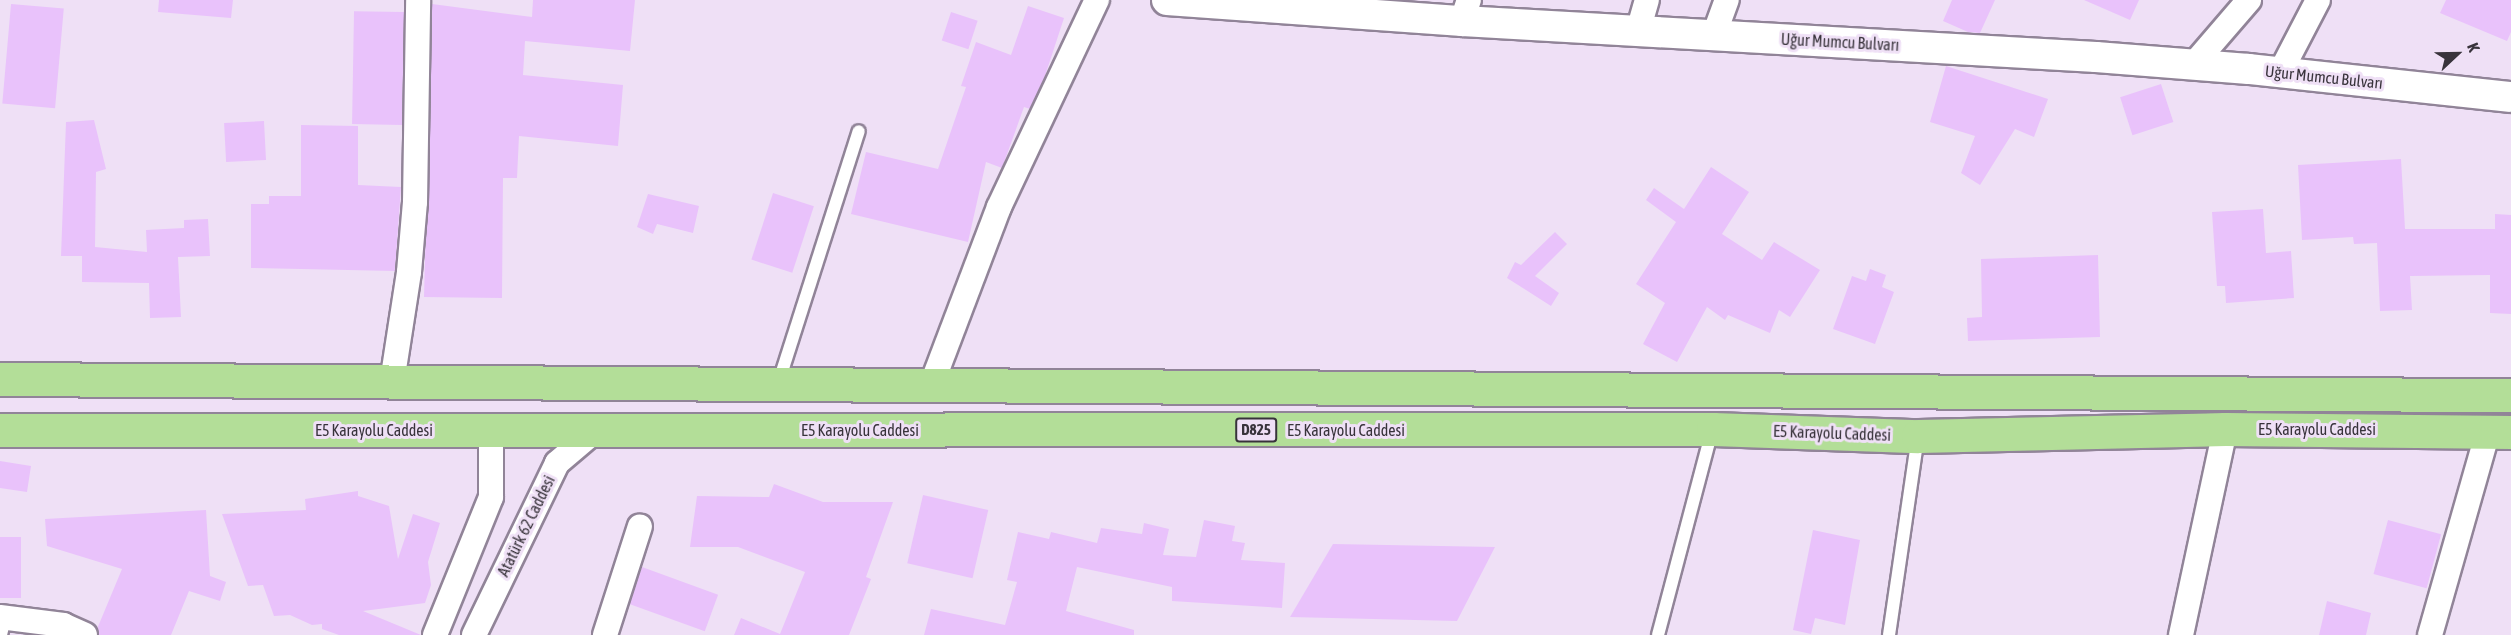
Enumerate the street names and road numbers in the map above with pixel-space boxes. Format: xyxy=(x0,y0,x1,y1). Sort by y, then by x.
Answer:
street label: Uğur Mumcu Bulvarı xyxy=(1780,29,1900,55)
street label: Uğur Mumcu Bulvarı xyxy=(2264,61,2384,93)
road number: D825 xyxy=(1235,418,1277,442)
street label: E5 Karayolu Caddesi xyxy=(2258,419,2376,439)
street label: E5 Karayolu Caddesi xyxy=(315,420,433,440)
street label: E5 Karayolu Caddesi xyxy=(801,420,919,440)
street label: E5 Karayolu Caddesi xyxy=(1287,420,1405,440)
street label: E5 Karayolu Caddesi xyxy=(1773,421,1891,445)
street label: Atatürk 62 Caddesi xyxy=(493,472,559,580)

